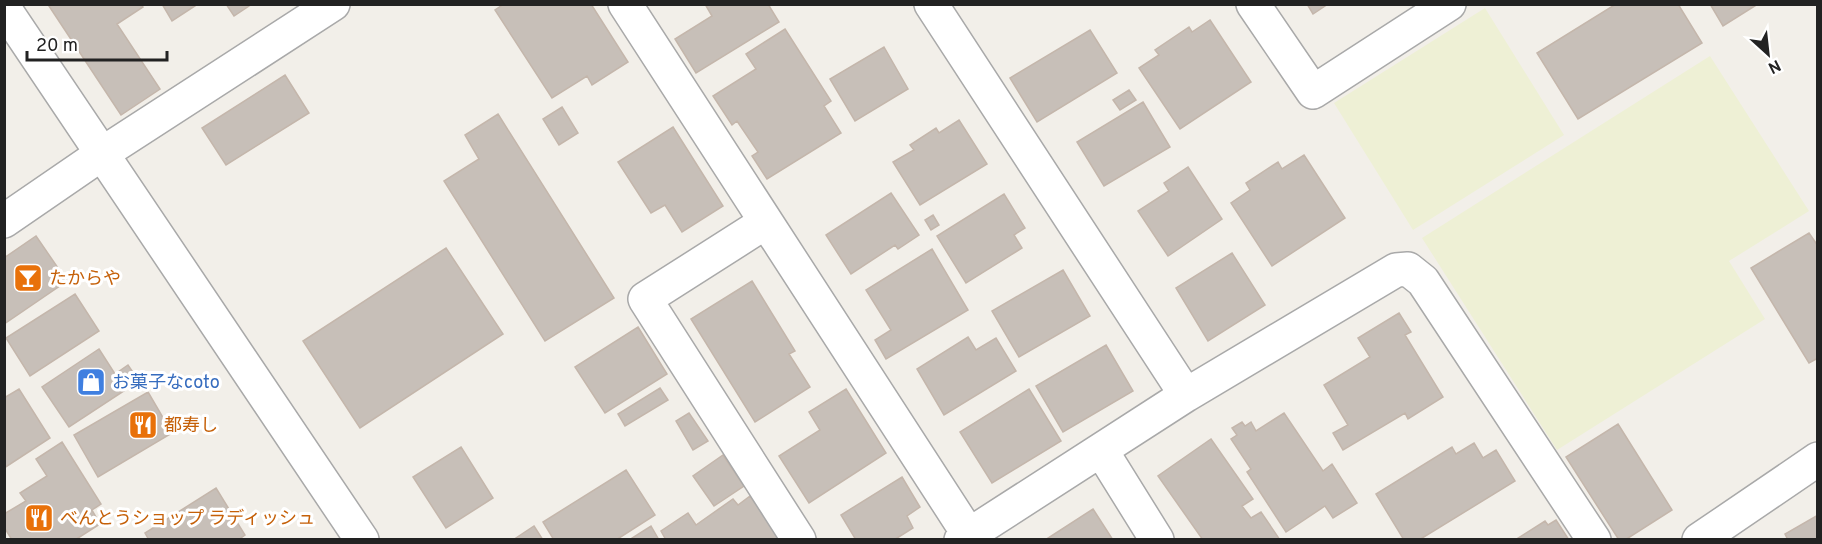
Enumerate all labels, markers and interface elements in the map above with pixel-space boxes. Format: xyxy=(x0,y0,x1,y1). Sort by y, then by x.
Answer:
scale bar xyxy=(27,24,166,62)
north arrow xyxy=(1738,24,1798,84)
text: 20 m xyxy=(36,35,78,58)
text: N xyxy=(1764,54,1784,77)
bar icon: たからや xyxy=(12,262,44,294)
place label: たからや xyxy=(49,268,121,291)
shop icon: お菓子なcoto xyxy=(75,366,107,398)
place label: お菓子なcoto xyxy=(112,372,220,395)
restaurant icon: 都寿し xyxy=(127,409,159,441)
place label: 都寿し xyxy=(164,415,218,438)
restaurant icon: べんとうショップ ラディッシュ xyxy=(23,502,55,534)
place label: べんとうショップ ラディッシュ xyxy=(60,508,315,531)

